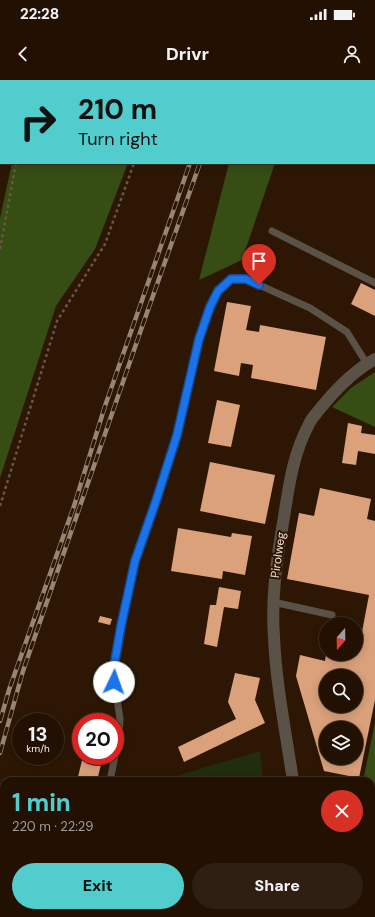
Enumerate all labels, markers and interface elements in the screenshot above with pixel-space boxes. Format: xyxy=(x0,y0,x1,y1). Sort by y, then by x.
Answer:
text: 22:28 xyxy=(20,4,59,24)
text: Drivr xyxy=(166,42,209,66)
icon: back xyxy=(12,43,34,65)
icon: person xyxy=(341,43,363,65)
text: 210 m xyxy=(78,91,157,128)
icon: right xyxy=(12,96,64,148)
text: Turn right xyxy=(78,127,158,151)
pin xyxy=(242,244,276,285)
icon: arrive xyxy=(248,250,270,272)
street label: Pirolweg xyxy=(267,531,289,579)
north arrow xyxy=(319,617,363,661)
map controls xyxy=(319,617,363,765)
position arrow xyxy=(93,661,135,703)
button: search xyxy=(319,669,363,713)
speed limit sign: 20 xyxy=(72,713,124,765)
text: 13 xyxy=(28,721,48,747)
button: layers xyxy=(319,721,363,765)
text: km/h xyxy=(26,742,50,755)
text: 1 min xyxy=(12,787,71,818)
button: close xyxy=(321,790,363,832)
text: 220 m · 22:29 xyxy=(12,818,93,835)
button: Exit xyxy=(12,863,184,909)
button: Share xyxy=(192,863,363,909)

